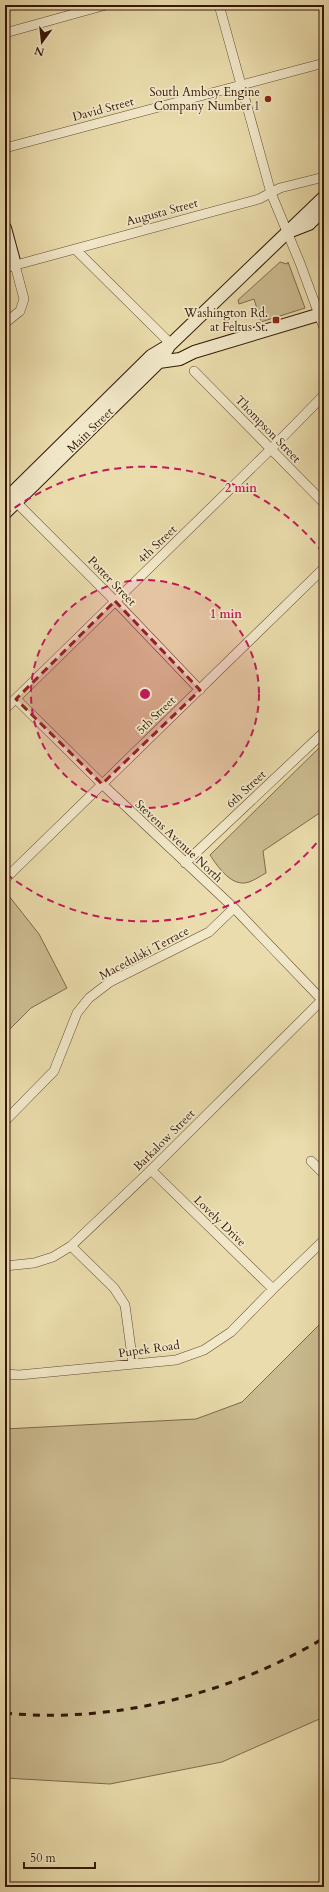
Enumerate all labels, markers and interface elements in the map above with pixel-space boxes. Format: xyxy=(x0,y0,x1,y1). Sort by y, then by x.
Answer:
north arrow xyxy=(22,22,62,62)
text: N xyxy=(33,43,46,60)
place label: South Amboy Engine Company Number 1 xyxy=(150,84,260,114)
street label: David Street xyxy=(71,93,136,125)
marker: South Amboy Engine Company Number 1 xyxy=(263,94,273,104)
street label: Augusta Street xyxy=(124,195,200,229)
place label: Washington Rd. at Feltus St. xyxy=(183,305,268,335)
marker: Washington Rd. at Feltus St. xyxy=(271,315,281,325)
street label: Thompson Street xyxy=(232,392,304,466)
street label: Main Street xyxy=(63,404,117,456)
text: 2 min xyxy=(225,480,257,496)
street label: 4th Street xyxy=(134,521,180,567)
street label: Potter Street xyxy=(84,553,140,609)
text: 1 min xyxy=(210,606,242,622)
centre of rings xyxy=(138,687,152,701)
street label: 5th Street xyxy=(133,692,179,738)
street label: 6th Street xyxy=(223,766,269,811)
street label: Stevens Avenue North xyxy=(132,796,227,886)
street label: Macedulski Terrace xyxy=(96,923,192,983)
street label: Barkalow Street xyxy=(130,1106,198,1174)
street label: Lovely Drive xyxy=(190,1192,250,1250)
street label: Pupek Road xyxy=(117,1337,181,1361)
scale bar xyxy=(24,1844,95,1870)
text: 50 m xyxy=(30,1850,57,1866)

